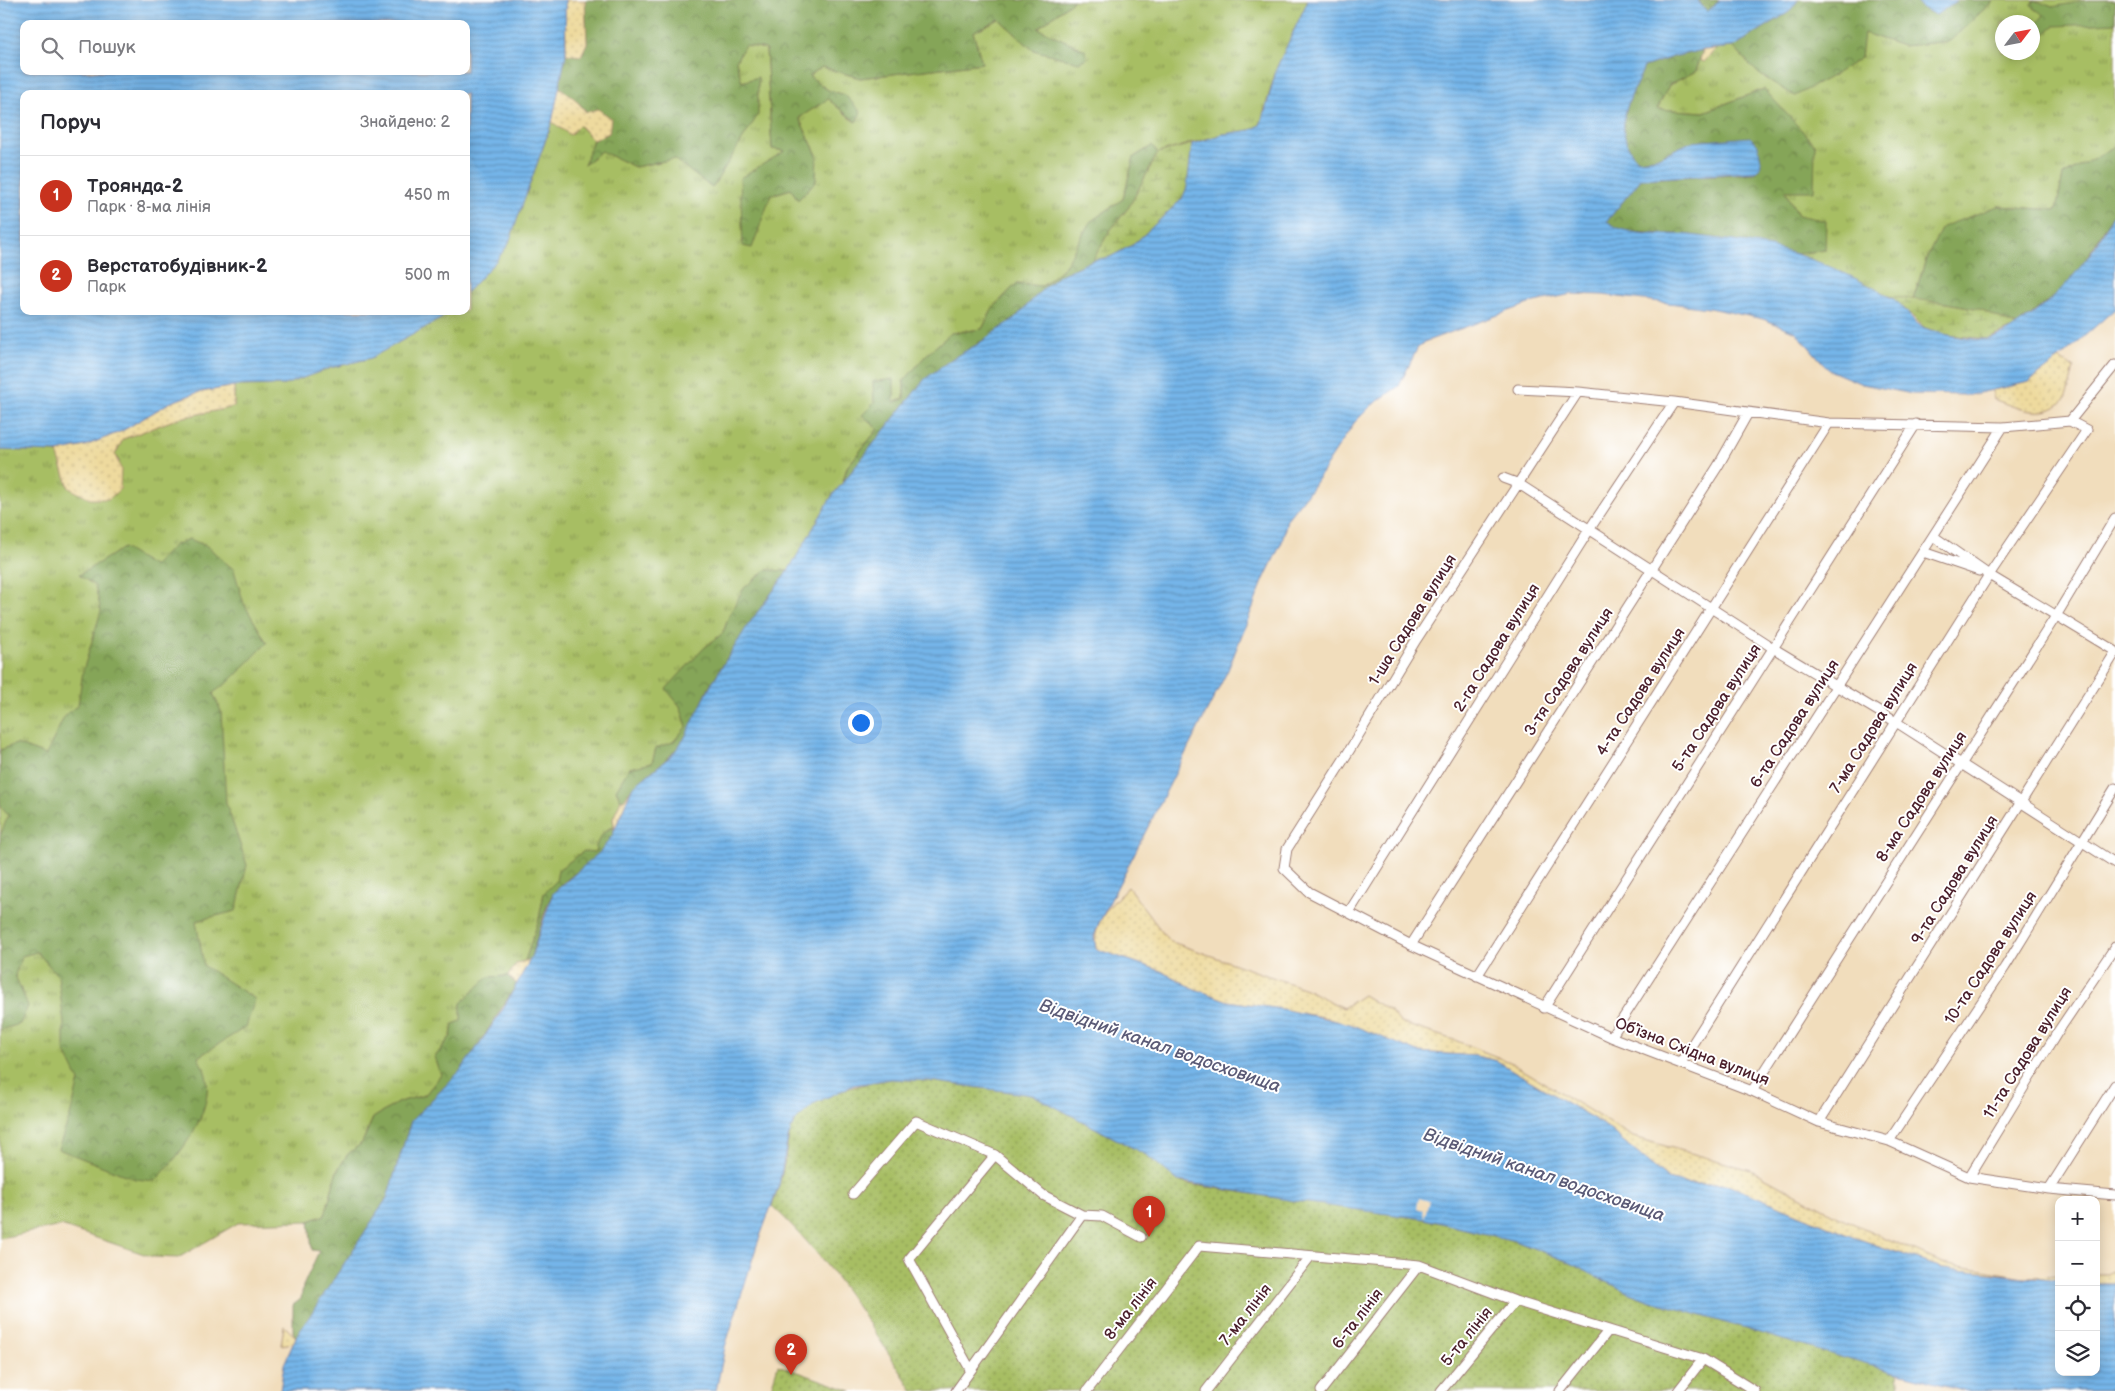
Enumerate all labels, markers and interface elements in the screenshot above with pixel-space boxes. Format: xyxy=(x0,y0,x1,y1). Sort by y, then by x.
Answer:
north arrow xyxy=(1995,15,2040,60)
search box xyxy=(20,20,470,75)
icon: search xyxy=(38,34,66,62)
text: Пошук xyxy=(78,36,136,59)
text: Поруч xyxy=(40,110,101,135)
text: Знайдено: 2 xyxy=(360,113,450,132)
text: Троянда-2 xyxy=(87,175,183,198)
text: 1 xyxy=(53,186,59,205)
text: 450 m xyxy=(404,186,450,205)
text: Парк · 8-ма лінія xyxy=(87,198,211,217)
text: Верстатобудівник-2 xyxy=(87,255,267,278)
text: 2 xyxy=(51,266,61,285)
text: 500 m xyxy=(404,266,450,285)
text: Парк xyxy=(87,278,126,297)
street label: 1-ша Садова вулиця xyxy=(1365,551,1461,689)
street label: 2-га Садова вулиця xyxy=(1450,580,1544,716)
street label: 3-тя Садова вулиця xyxy=(1520,604,1618,740)
street label: 4-та Садова вулиця xyxy=(1592,624,1690,760)
street label: 5-та Садова вулиця xyxy=(1669,640,1765,775)
street label: 6-та Садова вулиця xyxy=(1746,656,1844,792)
street label: 7-ма Садова вулиця xyxy=(1826,659,1922,797)
your location xyxy=(848,710,874,736)
street label: 8-ма Садова вулиця xyxy=(1873,728,1971,866)
street label: 9-та Садова вулиця xyxy=(1908,812,2002,948)
street label: 10-та Садова вулиця xyxy=(1941,888,2041,1028)
street label: 11-та Садова вулиця xyxy=(1980,984,2076,1122)
water label: Відвідний канал водосховища xyxy=(1037,995,1283,1097)
street label: Обʼїзна Східна вулиця xyxy=(1612,1014,1772,1090)
water label: Відвідний канал водосховища xyxy=(1421,1124,1667,1226)
pin: 1 xyxy=(1133,1196,1165,1237)
map controls xyxy=(2055,1196,2100,1376)
button: + xyxy=(2055,1196,2100,1241)
button: − xyxy=(2055,1241,2100,1286)
street label: 8-ма лінія xyxy=(1101,1274,1161,1344)
street label: 7-ма лінія xyxy=(1216,1280,1276,1350)
street label: 6-та лінія xyxy=(1329,1285,1388,1353)
button: locate xyxy=(2055,1286,2100,1331)
street label: 5-та лінія xyxy=(1437,1303,1497,1371)
button: layers xyxy=(2055,1331,2100,1376)
pin: 2 xyxy=(775,1334,807,1375)

